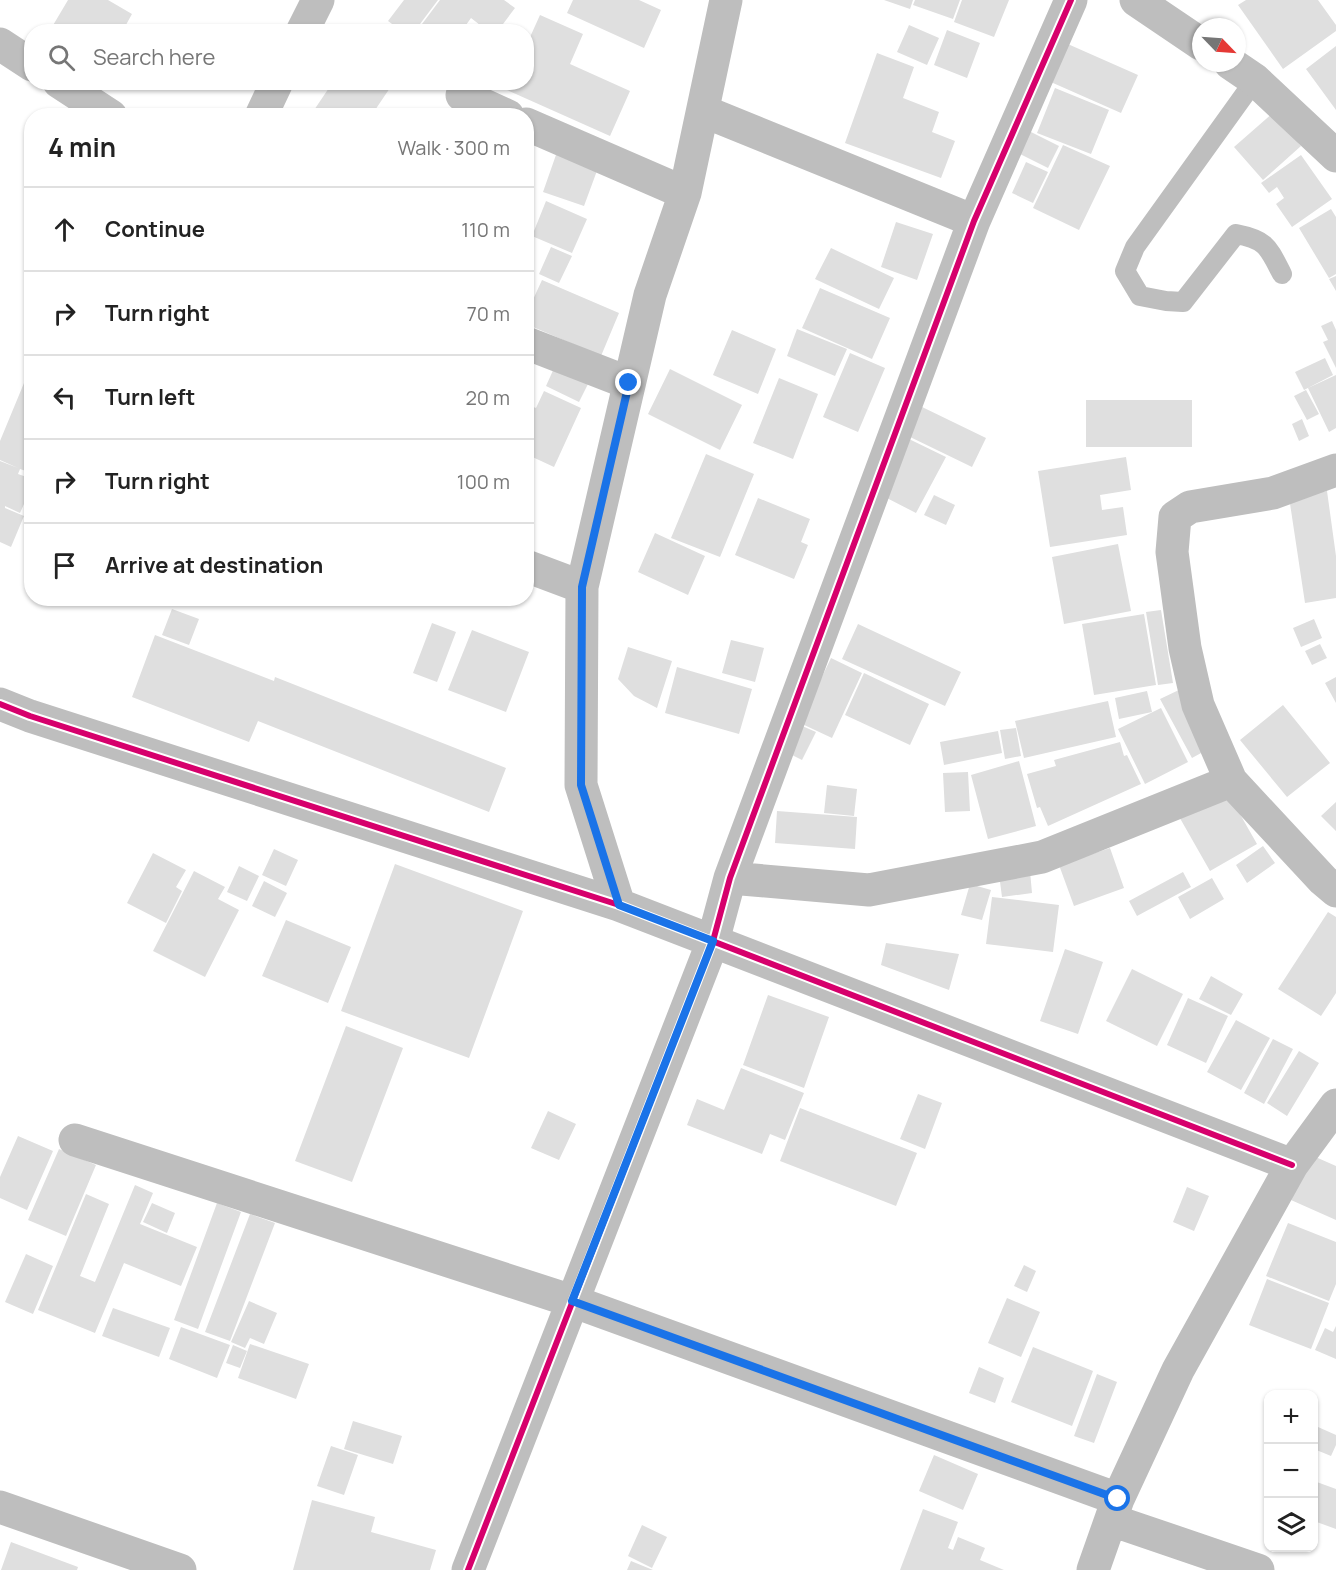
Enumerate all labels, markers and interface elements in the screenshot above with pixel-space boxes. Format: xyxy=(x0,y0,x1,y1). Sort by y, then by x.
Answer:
north arrow xyxy=(1192,18,1246,72)
search box xyxy=(24,24,534,90)
icon: search xyxy=(45,41,78,74)
text: Search here xyxy=(93,42,215,72)
text: 4 min xyxy=(48,129,116,165)
text: Walk · 300 m xyxy=(398,134,510,161)
icon: ahead xyxy=(48,213,81,246)
text: Continue xyxy=(105,214,205,244)
text: 110 m xyxy=(461,216,510,243)
icon: right xyxy=(48,297,81,330)
text: Turn right xyxy=(105,298,210,328)
text: 70 m xyxy=(467,300,510,327)
route end xyxy=(615,369,641,395)
icon: left xyxy=(48,381,81,414)
text: Turn left xyxy=(105,382,195,412)
text: 20 m xyxy=(465,384,510,411)
icon: right xyxy=(48,465,81,498)
text: Turn right xyxy=(105,466,210,496)
text: 100 m xyxy=(457,468,510,495)
icon: arrive xyxy=(48,549,81,582)
text: Arrive at destination xyxy=(105,550,323,580)
map controls xyxy=(1264,1390,1318,1552)
button: + xyxy=(1264,1390,1318,1444)
button: − xyxy=(1264,1444,1318,1498)
route start xyxy=(1104,1485,1130,1511)
button: layers xyxy=(1264,1498,1318,1552)

